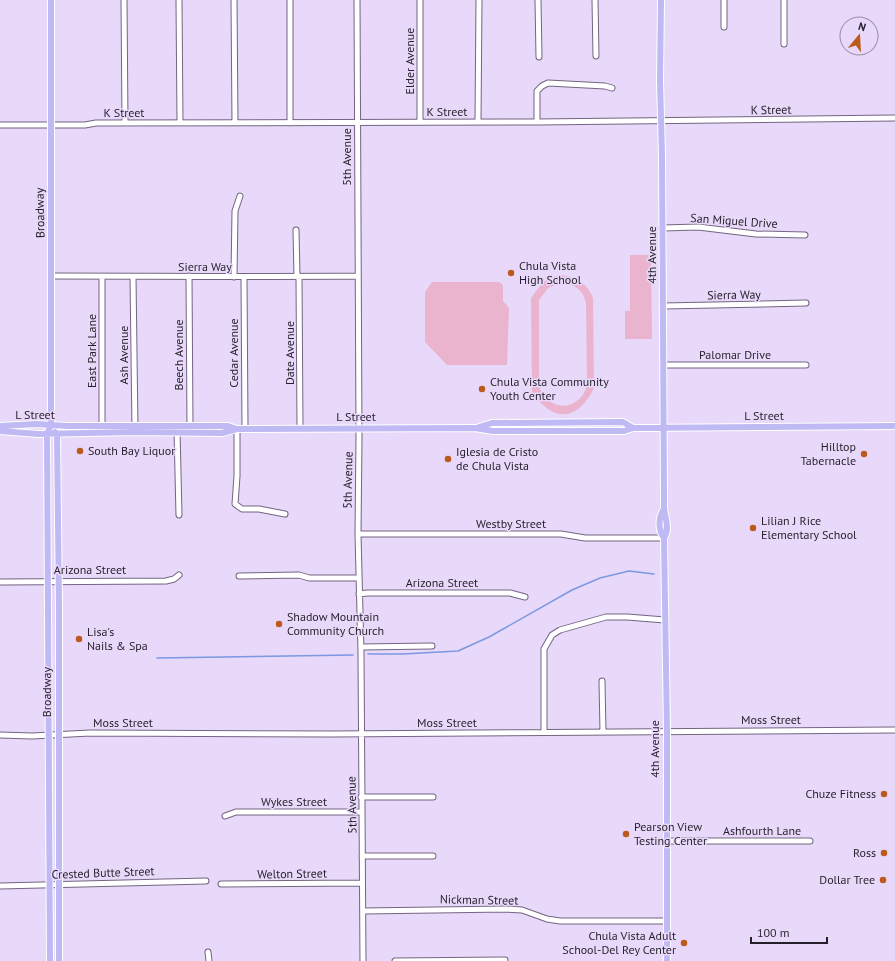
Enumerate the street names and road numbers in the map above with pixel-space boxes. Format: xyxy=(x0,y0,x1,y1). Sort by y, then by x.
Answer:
street label: Elder Avenue xyxy=(402,28,417,94)
street label: K Street xyxy=(750,102,792,117)
street label: K Street xyxy=(427,104,467,119)
street label: K Street xyxy=(104,105,144,120)
street label: 5th Avenue xyxy=(339,128,354,186)
street label: Broadway xyxy=(32,187,47,238)
street label: San Miguel Drive xyxy=(690,210,778,231)
street label: 4th Avenue xyxy=(644,226,659,284)
street label: Sierra Way xyxy=(178,259,232,274)
street label: Sierra Way xyxy=(707,287,761,302)
street label: East Park Lane xyxy=(84,314,99,388)
street label: Cedar Avenue xyxy=(226,318,241,388)
street label: Beech Avenue xyxy=(171,319,186,391)
street label: Date Avenue xyxy=(282,321,297,385)
street label: Ash Avenue xyxy=(116,326,131,384)
street label: Palomar Drive xyxy=(699,347,771,362)
street label: L Street xyxy=(15,407,55,422)
street label: L Street xyxy=(744,408,784,423)
street label: L Street xyxy=(336,409,376,424)
street label: 5th Avenue xyxy=(339,451,356,509)
street label: Westby Street xyxy=(476,516,546,531)
street label: Arizona Street xyxy=(54,562,126,577)
street label: Arizona Street xyxy=(406,575,478,590)
street label: Broadway xyxy=(39,666,54,717)
street label: Moss Street xyxy=(741,712,801,727)
street label: Moss Street xyxy=(93,715,153,730)
street label: Moss Street xyxy=(417,715,477,730)
street label: 4th Avenue xyxy=(647,720,662,778)
street label: 5th Avenue xyxy=(343,776,360,834)
street label: Wykes Street xyxy=(261,794,327,809)
street label: Ashfourth Lane xyxy=(723,823,801,838)
street label: Crested Butte Street xyxy=(51,863,155,882)
street label: Welton Street xyxy=(257,865,327,882)
street label: Nickman Street xyxy=(440,891,518,908)

